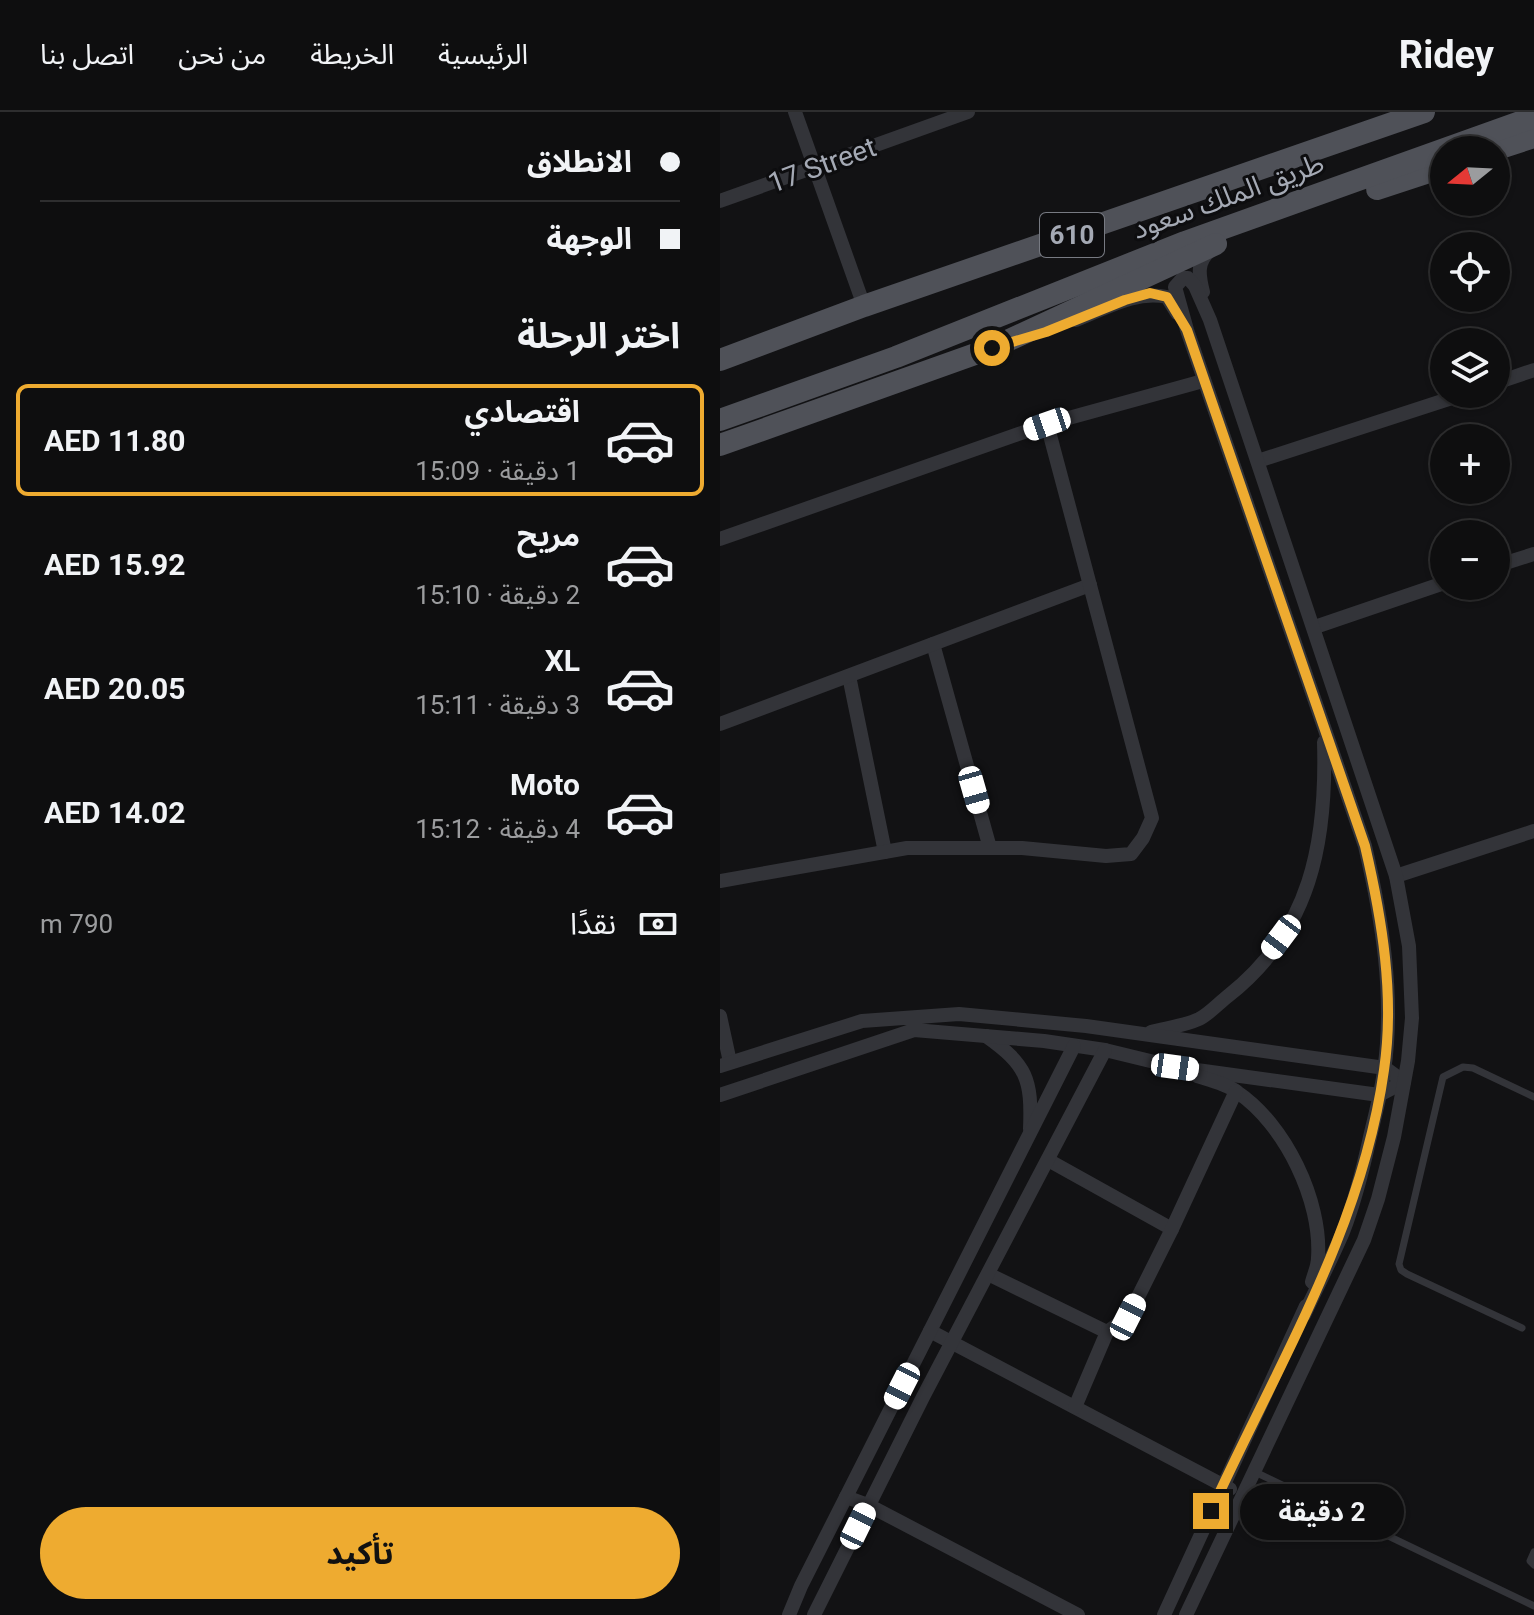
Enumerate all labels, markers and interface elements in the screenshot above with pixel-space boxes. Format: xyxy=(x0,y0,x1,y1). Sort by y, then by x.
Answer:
text: Ridey xyxy=(1399,33,1494,77)
text: اتصل بنا xyxy=(40,38,134,71)
text: من نحن xyxy=(178,38,266,71)
text: الخريطة xyxy=(310,38,394,71)
text: الرئيسية xyxy=(438,38,528,71)
street label: 17 Street xyxy=(764,130,880,200)
north arrow xyxy=(1430,136,1510,216)
map controls xyxy=(1430,136,1510,600)
text: الانطلاق xyxy=(527,144,632,179)
street label: طريق الملك سعود xyxy=(1128,146,1329,247)
road number: 610 xyxy=(1040,213,1104,257)
text: الوجهة xyxy=(547,221,632,256)
button: locate xyxy=(1430,232,1510,312)
text: اختر الرحلة xyxy=(517,315,680,357)
button: layers xyxy=(1430,328,1510,408)
route start xyxy=(974,330,1010,366)
text: اقتصادي xyxy=(465,394,580,429)
icon: car xyxy=(604,404,676,476)
car xyxy=(1020,405,1074,443)
text: AED 11.80 xyxy=(44,423,186,458)
button: + xyxy=(1430,424,1510,504)
text: 1 دقيقة · 15:09 xyxy=(415,456,580,486)
text: مريح xyxy=(517,518,580,553)
button: − xyxy=(1430,520,1510,600)
icon: car xyxy=(604,528,676,600)
text: AED 15.92 xyxy=(44,547,186,582)
text: 2 دقيقة · 15:10 xyxy=(415,580,580,610)
text: XL xyxy=(545,643,580,678)
icon: car xyxy=(604,652,676,724)
text: AED 20.05 xyxy=(44,671,186,706)
text: 3 دقيقة · 15:11 xyxy=(415,690,580,720)
car xyxy=(956,764,992,816)
text: Moto xyxy=(510,767,580,802)
icon: car xyxy=(604,776,676,848)
text: AED 14.02 xyxy=(44,795,186,830)
text: 4 دقيقة · 15:12 xyxy=(415,814,580,844)
icon: cash xyxy=(636,902,680,946)
text: نقدًا xyxy=(570,906,616,941)
text: 790 m xyxy=(40,909,113,939)
car xyxy=(1257,911,1305,963)
car xyxy=(1150,1052,1200,1082)
car xyxy=(1106,1290,1150,1344)
car xyxy=(880,1359,924,1413)
callout: 2 دقيقة xyxy=(1239,1483,1403,1539)
route end xyxy=(1193,1493,1229,1529)
text: 2 دقيقة xyxy=(1279,1497,1365,1527)
car xyxy=(837,1499,879,1553)
button: تأكيد xyxy=(40,1507,680,1599)

